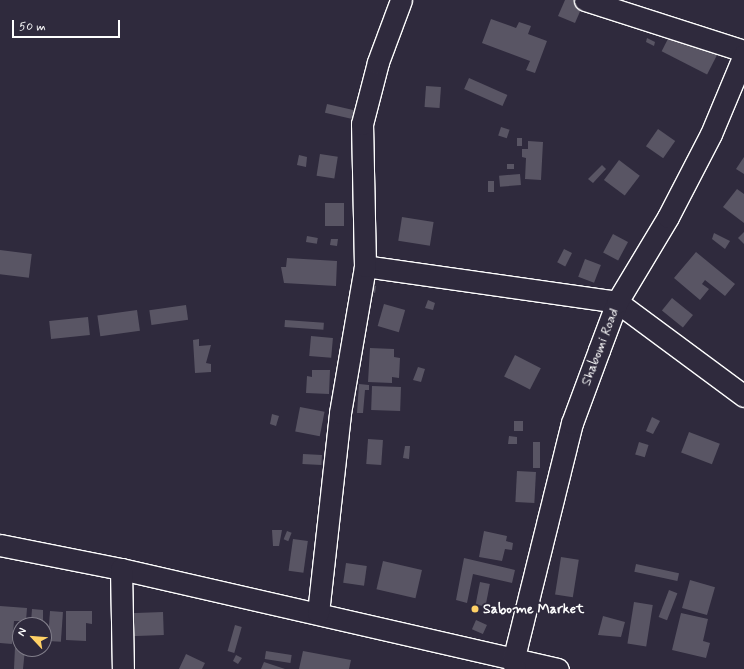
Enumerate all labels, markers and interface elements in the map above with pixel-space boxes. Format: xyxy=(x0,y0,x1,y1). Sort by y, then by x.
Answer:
scale bar xyxy=(14,12,122,38)
text: 50 m xyxy=(19,19,46,35)
street label: Shabomi Road xyxy=(578,306,622,388)
place label: Sabome Market xyxy=(483,601,584,617)
marker: Sabome Market xyxy=(470,604,480,614)
north arrow xyxy=(12,617,52,657)
text: N xyxy=(14,626,30,639)

